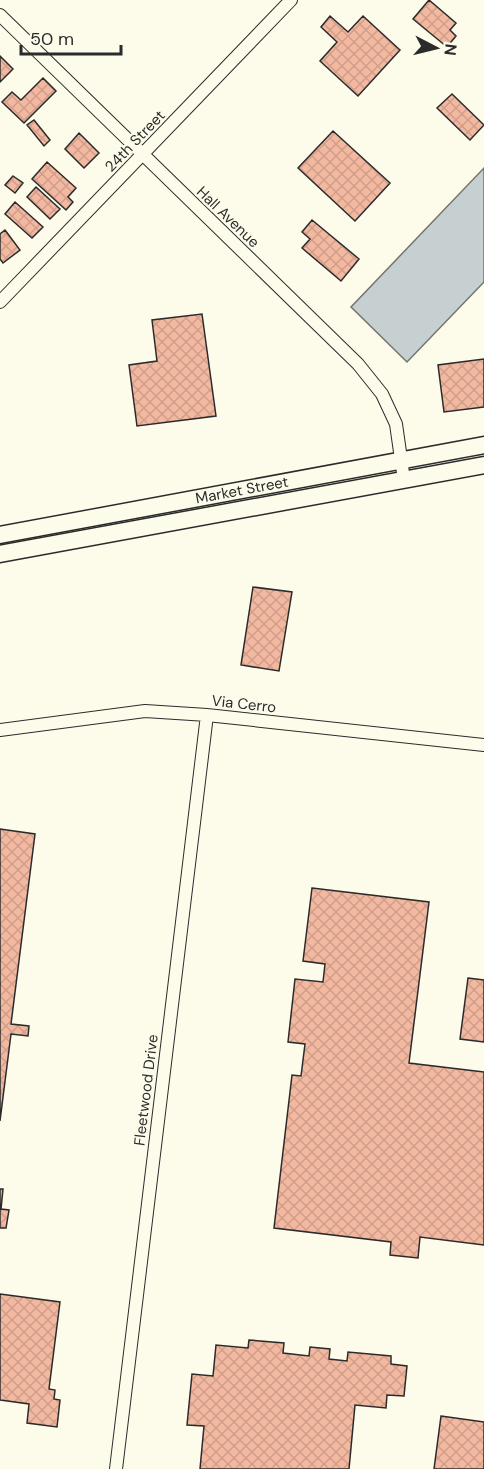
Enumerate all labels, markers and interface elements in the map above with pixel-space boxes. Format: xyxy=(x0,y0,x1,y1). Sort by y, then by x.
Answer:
scale bar xyxy=(21,18,122,56)
north arrow xyxy=(406,18,466,78)
text: 50 m xyxy=(30,27,74,51)
text: N xyxy=(439,43,462,57)
street label: 24th Street xyxy=(101,106,170,176)
street label: Hall Avenue xyxy=(192,182,264,252)
street label: Market Street xyxy=(194,472,290,508)
street label: Via Cerro xyxy=(211,691,277,717)
street label: Fleetwood Drive xyxy=(129,1033,163,1147)

